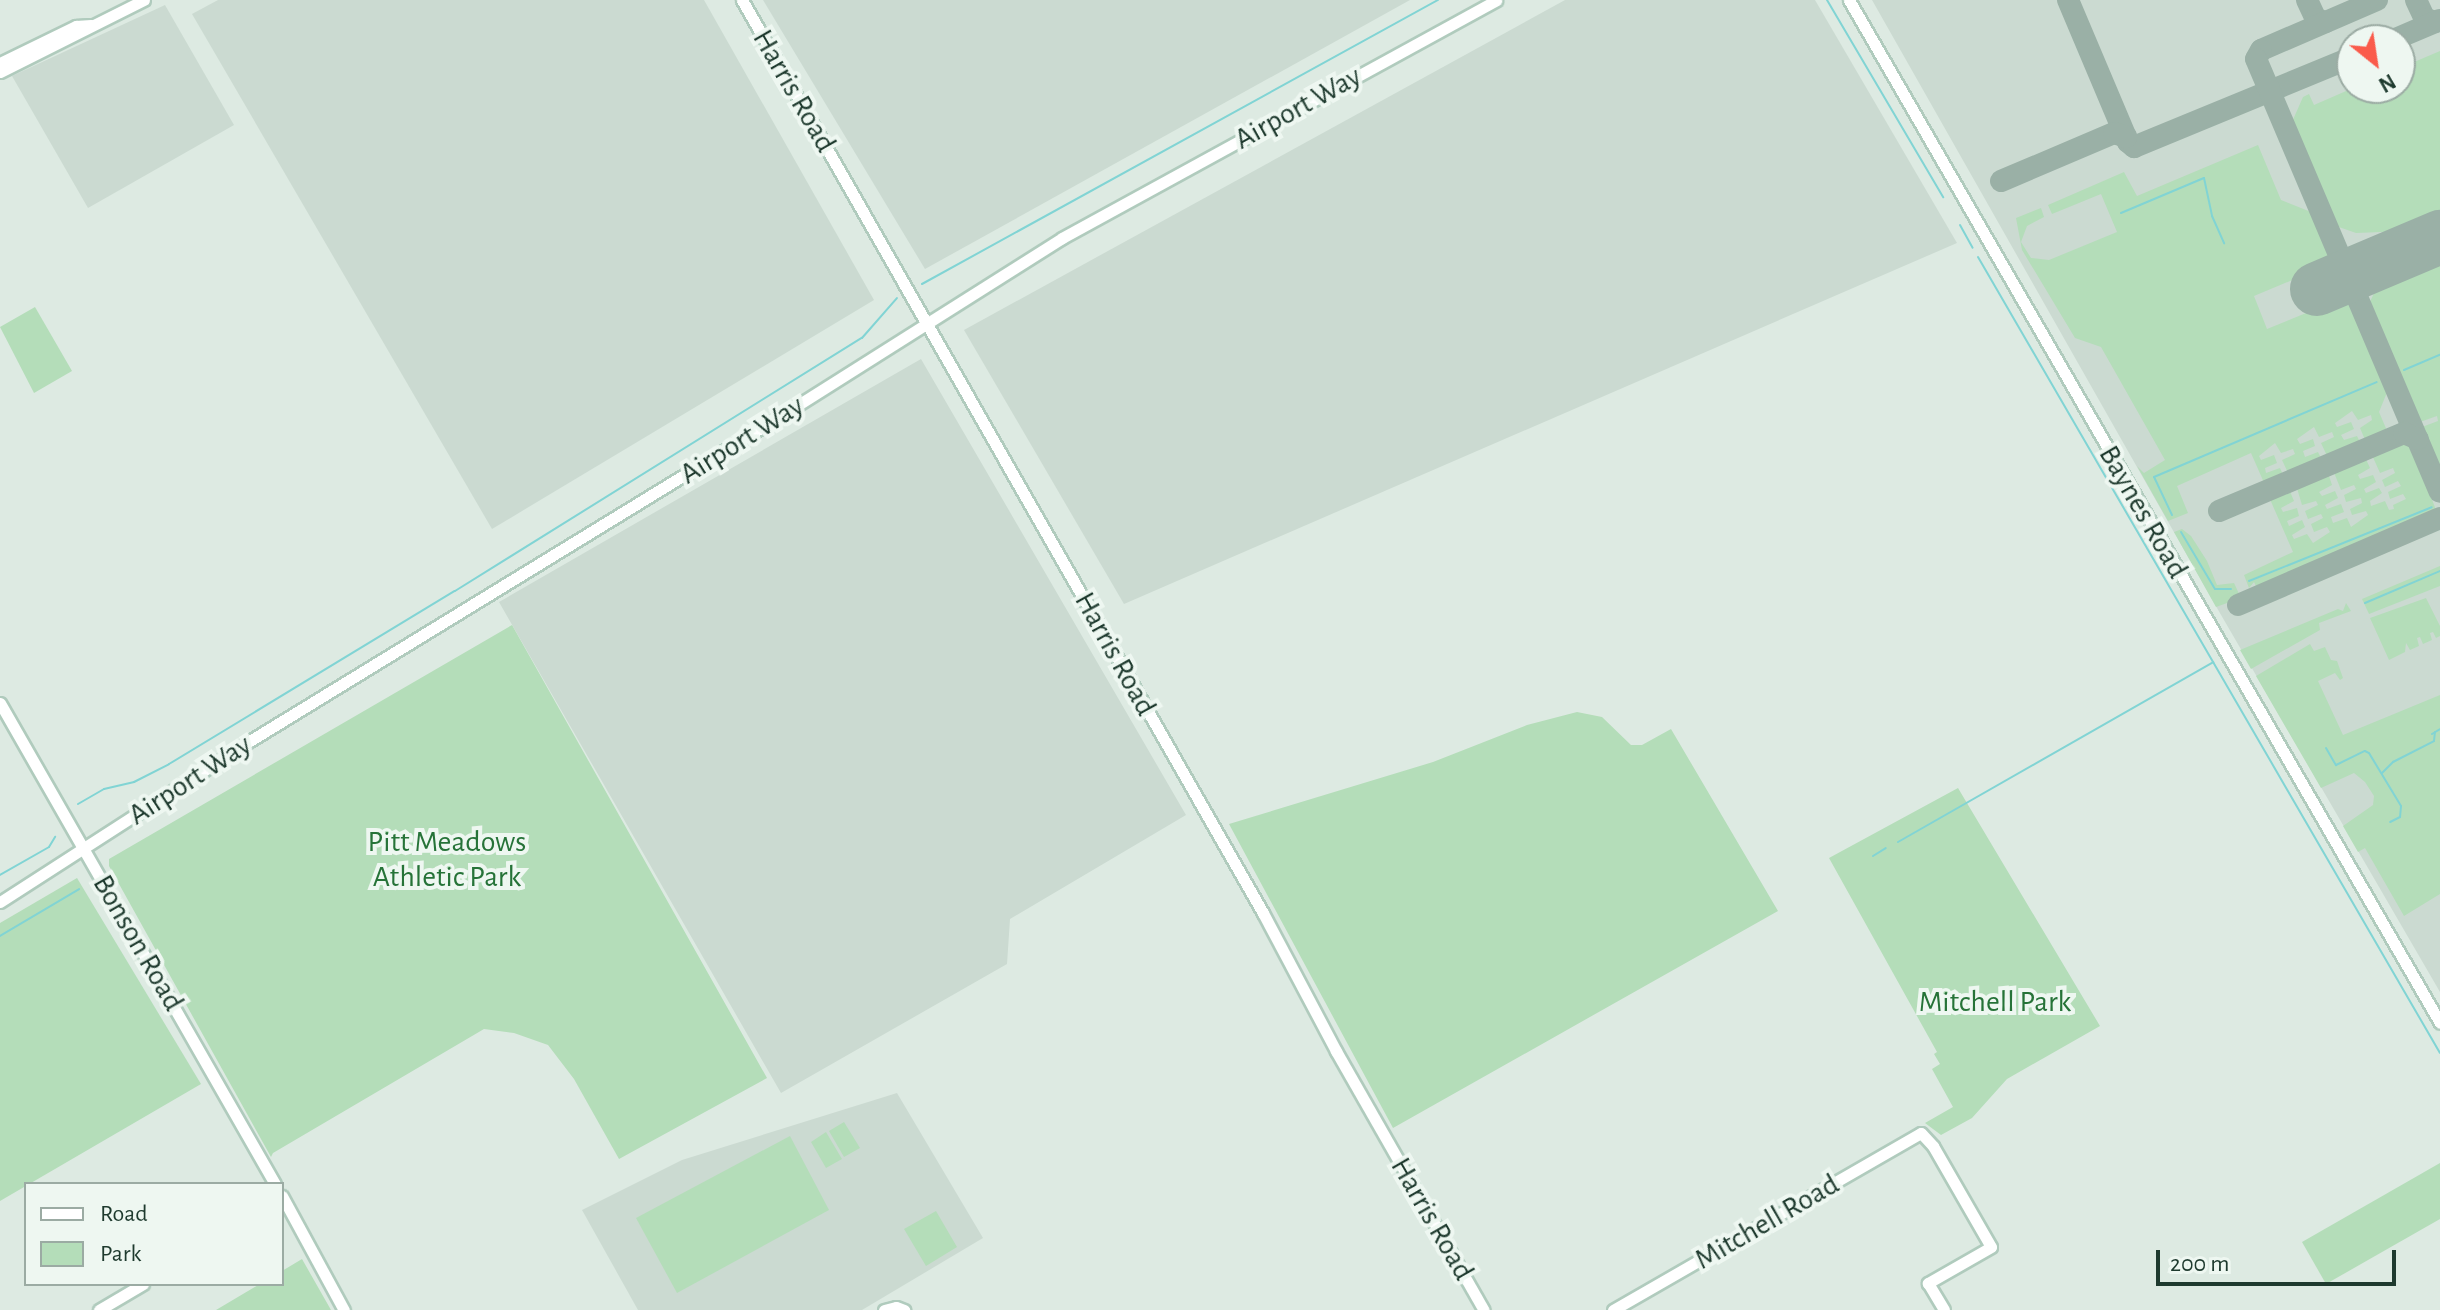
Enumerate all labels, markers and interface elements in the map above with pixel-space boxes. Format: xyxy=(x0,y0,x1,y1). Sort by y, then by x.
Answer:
street label: Harris Road xyxy=(744,23,844,159)
north arrow xyxy=(2336,24,2416,104)
street label: Airport Way xyxy=(1228,58,1368,158)
text: N xyxy=(2375,70,2399,96)
street label: Airport Way xyxy=(673,388,811,492)
street label: Baynes Road xyxy=(2091,439,2195,585)
street label: Harris Road xyxy=(1066,586,1164,722)
street label: Airport Way xyxy=(122,727,258,833)
park label: Pitt Meadows Athletic Park xyxy=(368,824,526,894)
street label: Bonson Road xyxy=(85,868,191,1018)
park label: Mitchell Park xyxy=(1919,984,2071,1020)
street label: Harris Road xyxy=(1382,1151,1482,1287)
street label: Mitchell Road xyxy=(1689,1166,1845,1278)
legend xyxy=(24,1182,284,1286)
text: Road xyxy=(100,1202,148,1226)
scale bar xyxy=(2160,1234,2400,1284)
text: Park xyxy=(100,1242,141,1266)
text: 200 m xyxy=(2170,1252,2229,1276)

